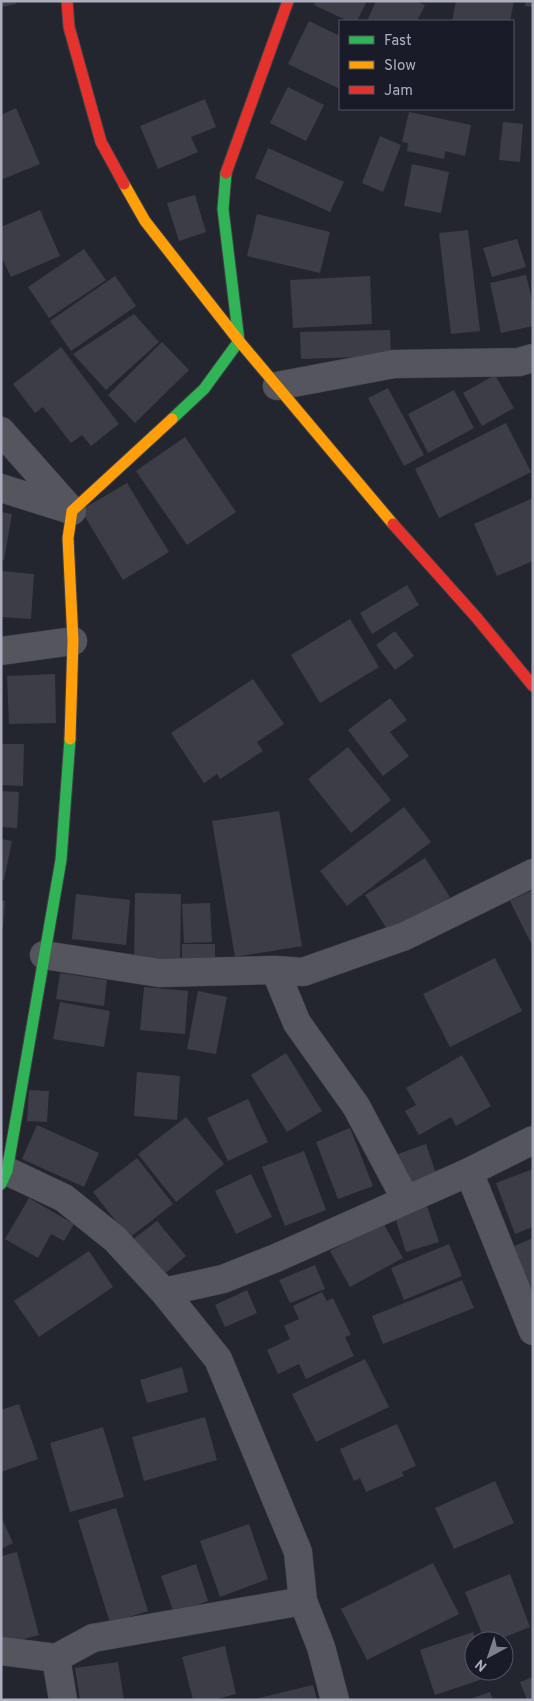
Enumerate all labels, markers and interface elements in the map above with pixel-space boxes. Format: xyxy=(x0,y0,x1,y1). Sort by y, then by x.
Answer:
legend xyxy=(339,20,514,110)
text: Fast xyxy=(384,32,412,51)
text: Slow xyxy=(384,57,416,76)
text: Jam xyxy=(384,82,413,101)
north arrow xyxy=(464,1631,514,1681)
text: N xyxy=(472,1655,491,1675)

